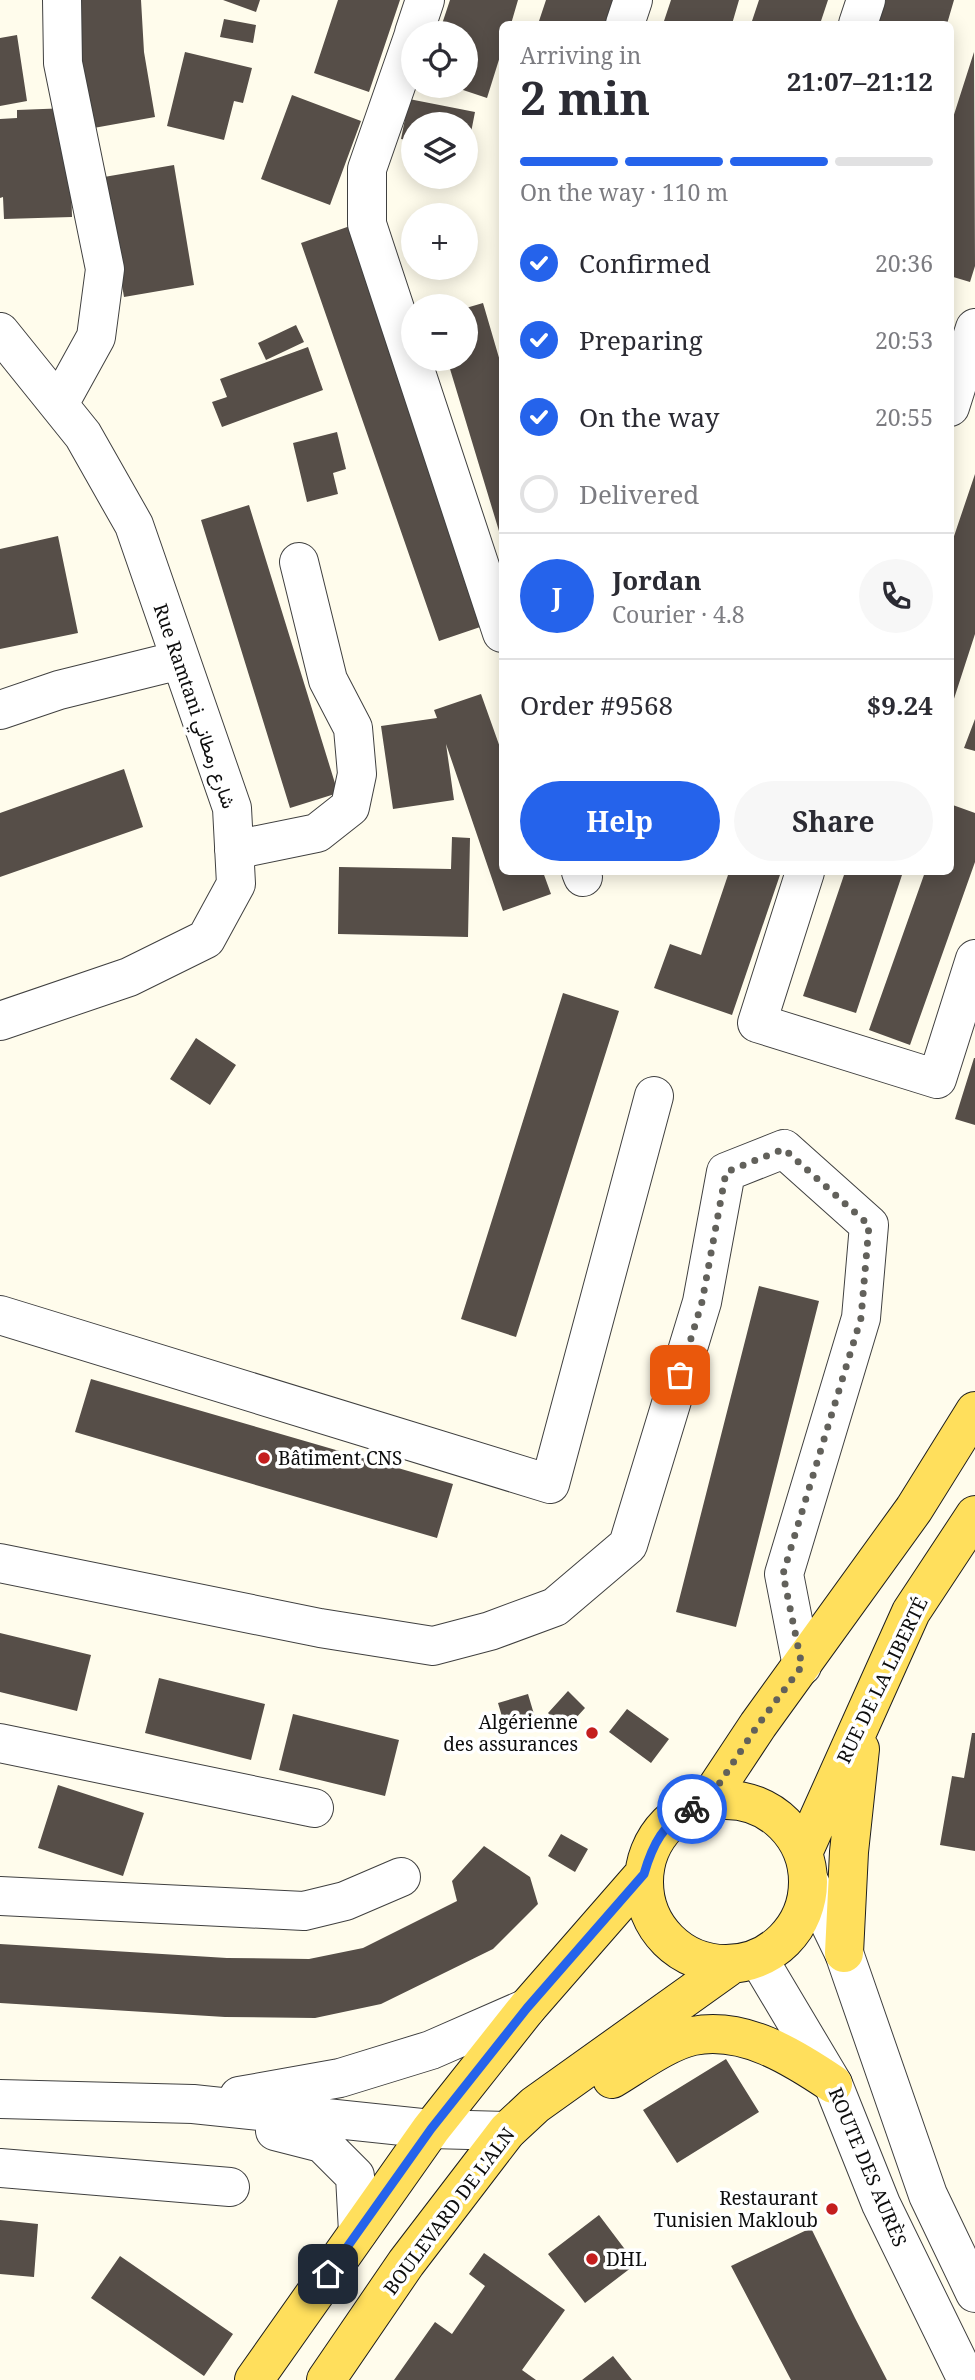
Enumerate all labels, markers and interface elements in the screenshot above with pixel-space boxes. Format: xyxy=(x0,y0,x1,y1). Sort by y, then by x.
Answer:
map controls xyxy=(401,21,478,371)
button: locate xyxy=(401,21,478,98)
text: Arriving in xyxy=(520,39,641,71)
text: 21:07–21:12 xyxy=(787,63,933,99)
text: 2 min xyxy=(520,66,650,128)
button: layers xyxy=(401,112,478,189)
text: On the way · 110 m xyxy=(520,176,728,208)
button: + xyxy=(401,203,478,280)
icon: check xyxy=(520,244,558,282)
text: Confirmed xyxy=(579,245,711,281)
text: 20:36 xyxy=(875,247,933,279)
button: − xyxy=(401,294,478,371)
icon: check xyxy=(520,321,558,359)
text: Preparing xyxy=(579,322,703,358)
text: 20:53 xyxy=(875,324,933,356)
icon: check xyxy=(520,398,558,436)
text: On the way xyxy=(579,399,719,435)
text: 20:55 xyxy=(875,401,933,433)
text: Delivered xyxy=(579,476,699,512)
button: phone xyxy=(859,559,933,633)
text: Jordan xyxy=(612,562,702,598)
text: J xyxy=(552,578,562,614)
text: Courier · 4.8 xyxy=(612,598,745,630)
street label: Rue Ramtani شارع رمطاني xyxy=(145,600,242,813)
text: Order #9568 xyxy=(520,687,673,723)
text: $9.24 xyxy=(867,687,933,723)
button: Help xyxy=(520,781,720,861)
button: Share xyxy=(734,781,933,861)
pin xyxy=(650,1345,710,1405)
icon: bag xyxy=(661,1356,699,1394)
place label: Bâtiment CNS xyxy=(278,1445,402,1471)
marker: Bâtiment CNS xyxy=(256,1450,272,1466)
street label: RUE DE LA LIBERTÉ xyxy=(830,1592,934,1768)
place label: Algérienne des assurances xyxy=(443,1709,578,1757)
marker: Algérienne des assurances xyxy=(584,1725,600,1741)
courier xyxy=(657,1774,727,1844)
icon: bike xyxy=(673,1790,711,1828)
street label: ROUTE DES AURÈS xyxy=(823,2083,913,2251)
street label: BOULEVARD DE L'ALN xyxy=(378,2122,520,2300)
place label: Restaurant Tunisien Makloub xyxy=(654,2185,818,2233)
marker: Restaurant Tunisien Makloub xyxy=(824,2201,840,2217)
pin xyxy=(298,2244,358,2304)
place label: DHL xyxy=(606,2246,647,2272)
marker: DHL xyxy=(584,2251,600,2267)
icon: home xyxy=(309,2255,347,2293)

